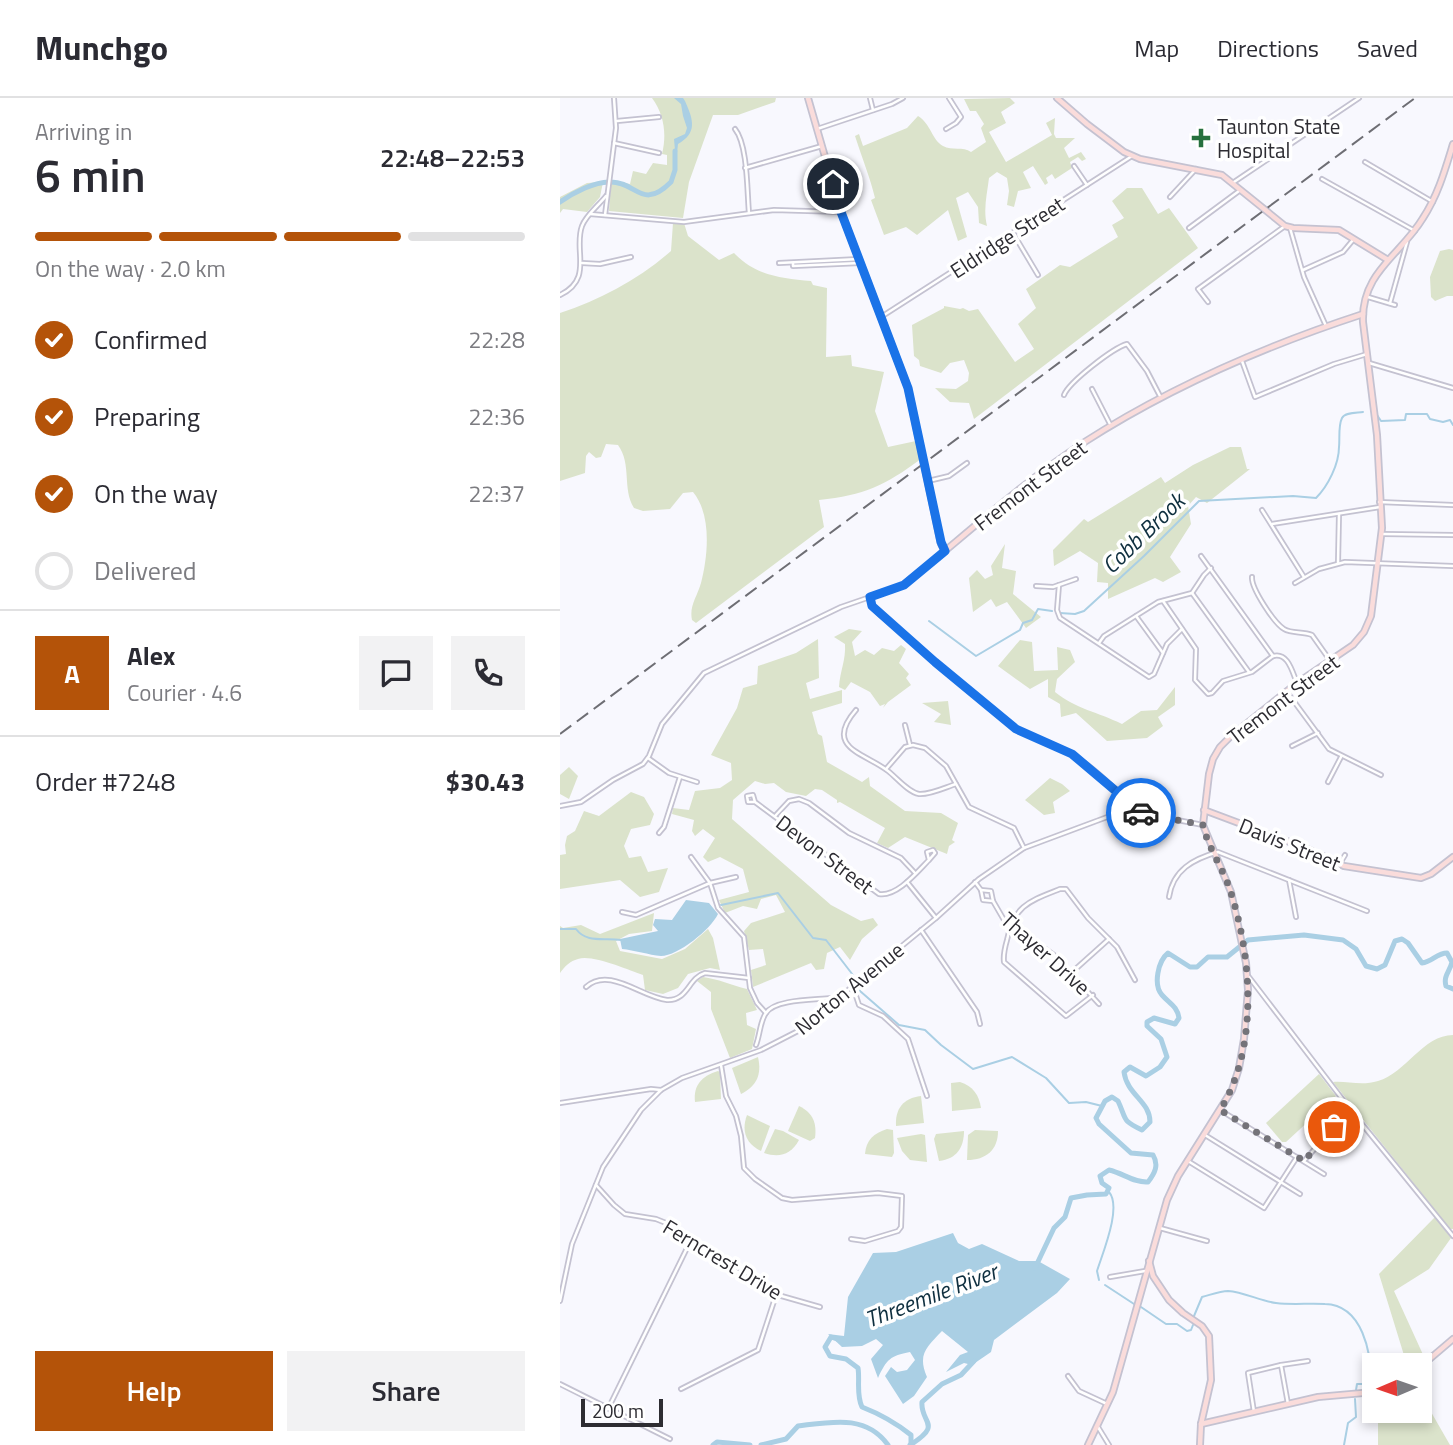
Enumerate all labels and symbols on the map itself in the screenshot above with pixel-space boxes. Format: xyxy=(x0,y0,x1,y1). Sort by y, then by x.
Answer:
place label: Taunton State Hospital xyxy=(1217,110,1340,166)
marker: Taunton State Hospital xyxy=(1191,128,1211,148)
pin xyxy=(803,154,863,214)
street label: Eldridge Street xyxy=(943,188,1071,286)
street label: Fremont Street xyxy=(967,431,1094,538)
water label: Cobb Brook xyxy=(1093,482,1195,582)
street label: Tremont Street xyxy=(1220,646,1346,752)
courier xyxy=(1106,778,1176,848)
street label: Devon Street xyxy=(769,807,881,902)
street label: Davis Street xyxy=(1234,809,1346,879)
street label: Thayer Drive xyxy=(994,904,1098,1002)
street label: Norton Avenue xyxy=(787,934,911,1042)
pin xyxy=(1304,1097,1364,1157)
street label: Ferncrest Drive xyxy=(657,1211,789,1307)
water label: Threemile River xyxy=(860,1253,1005,1336)
north arrow xyxy=(1362,1353,1432,1423)
scale bar xyxy=(581,1396,663,1428)

